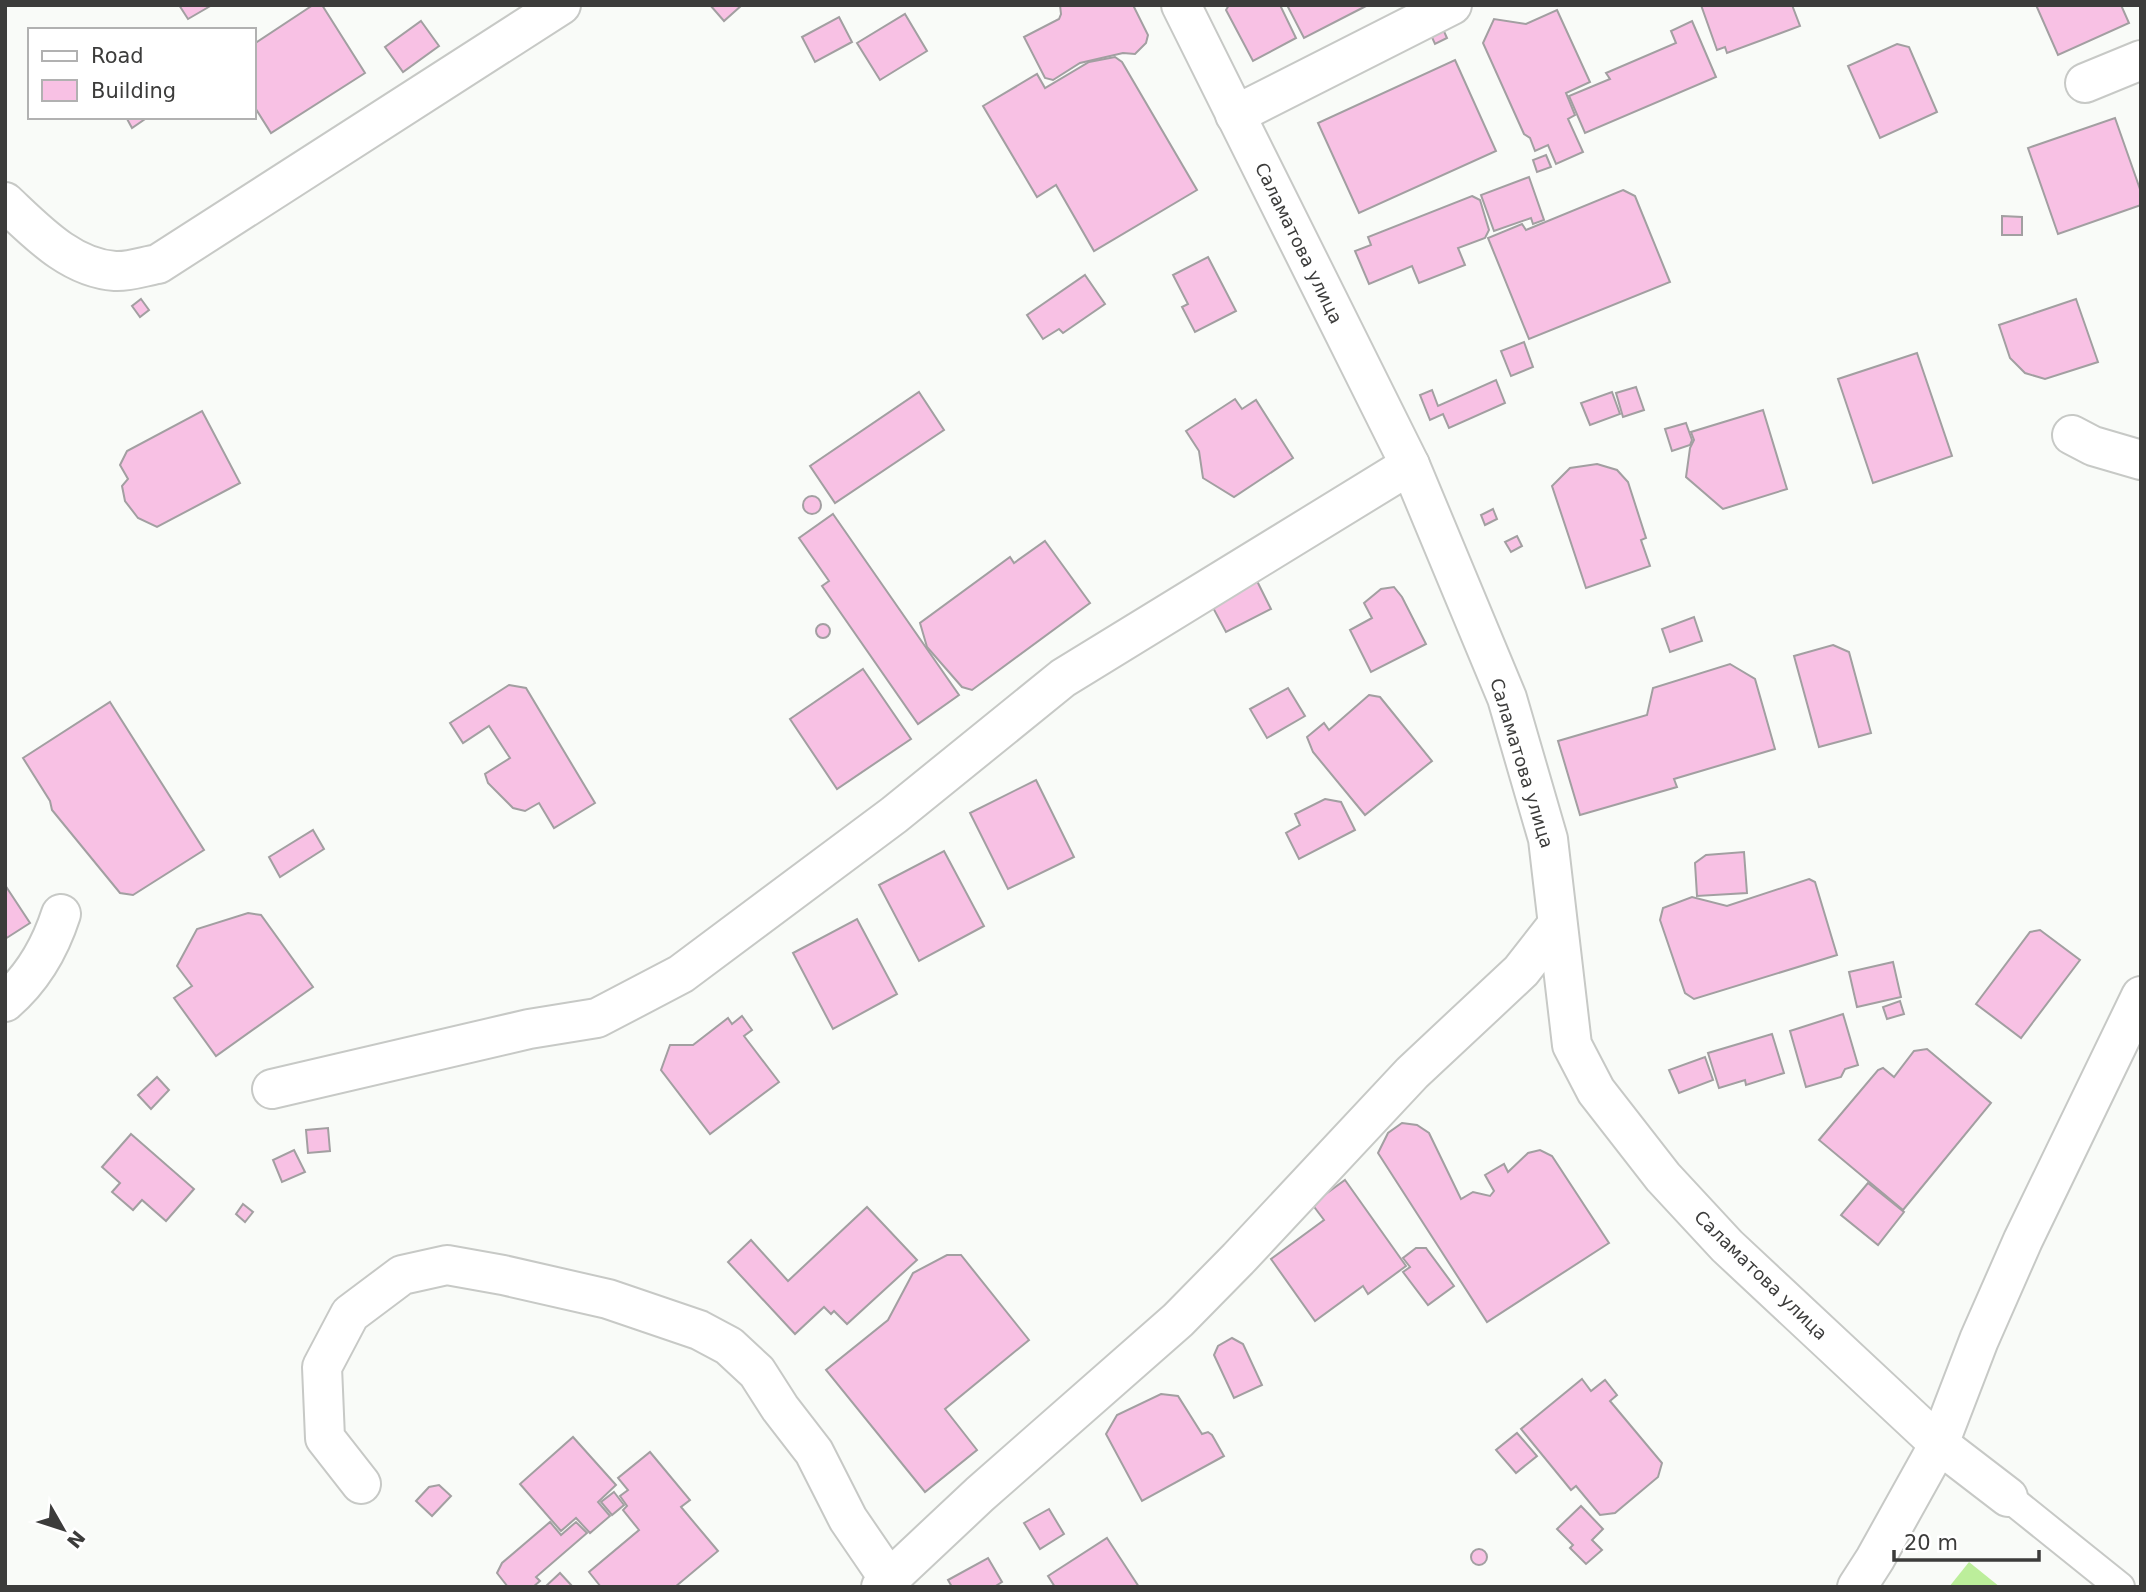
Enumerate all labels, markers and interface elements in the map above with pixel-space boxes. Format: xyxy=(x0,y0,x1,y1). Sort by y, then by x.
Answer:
legend xyxy=(28,28,256,119)
text: Road xyxy=(91,44,144,68)
text: Building xyxy=(91,79,176,103)
street label: Саламатова улица xyxy=(1251,159,1347,327)
street label: Саламатова улица xyxy=(1486,675,1558,851)
street label: Саламатова улица xyxy=(1690,1206,1832,1344)
north arrow xyxy=(28,1494,98,1564)
scale bar xyxy=(1894,1518,2039,1562)
text: N xyxy=(63,1527,90,1553)
text: 20 m xyxy=(1904,1531,1958,1555)

